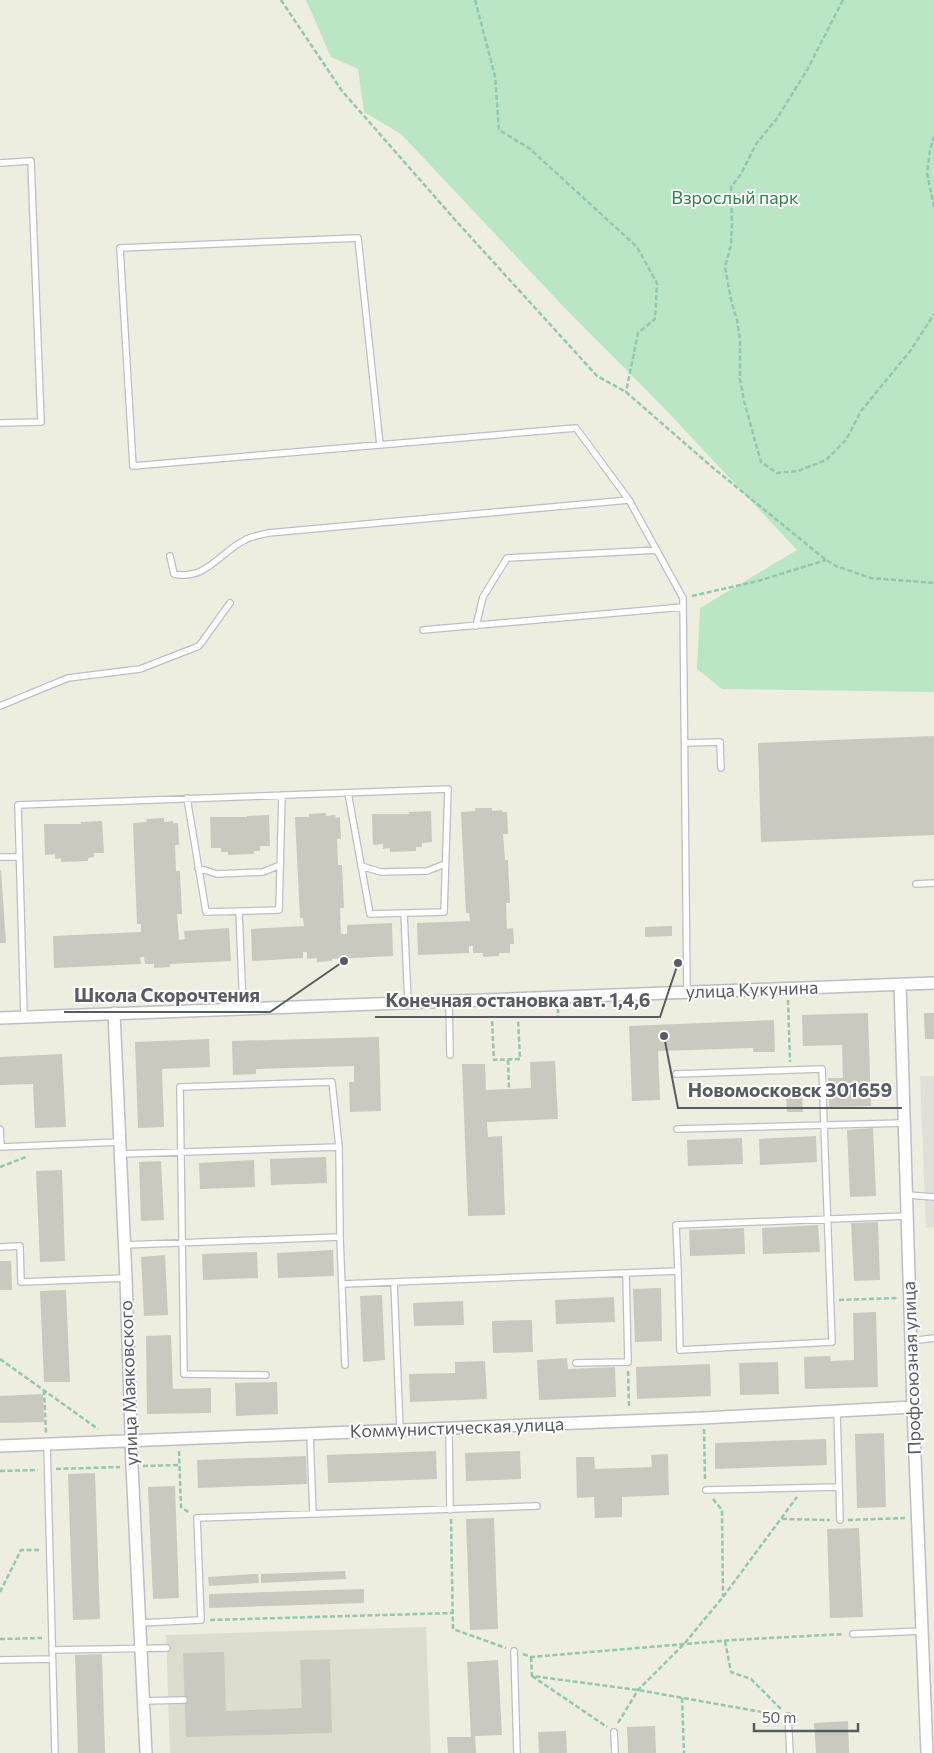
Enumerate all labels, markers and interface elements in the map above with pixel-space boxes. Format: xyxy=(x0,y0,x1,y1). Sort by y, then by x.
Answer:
park label: Взрослый парк xyxy=(671,186,799,208)
street label: улица Кукунина xyxy=(685,976,819,1002)
callout: Школа Скорочтения xyxy=(64,978,270,1012)
text: Школа Скорочтения xyxy=(74,983,260,1006)
callout: Конечная остановка авт. 1,4,6 xyxy=(375,983,660,1017)
text: Конечная остановка авт. 1,4,6 xyxy=(386,988,650,1011)
callout: Новомосковск 301659 xyxy=(678,1074,902,1108)
text: Новомосковск 301659 xyxy=(688,1078,892,1101)
street label: Профсоюзная улица xyxy=(897,1281,925,1455)
street label: улица Маяковского xyxy=(114,1300,142,1466)
street label: Коммунистическая улица xyxy=(349,1412,564,1442)
scale bar xyxy=(754,1700,858,1732)
text: 50 m xyxy=(762,1708,796,1726)

